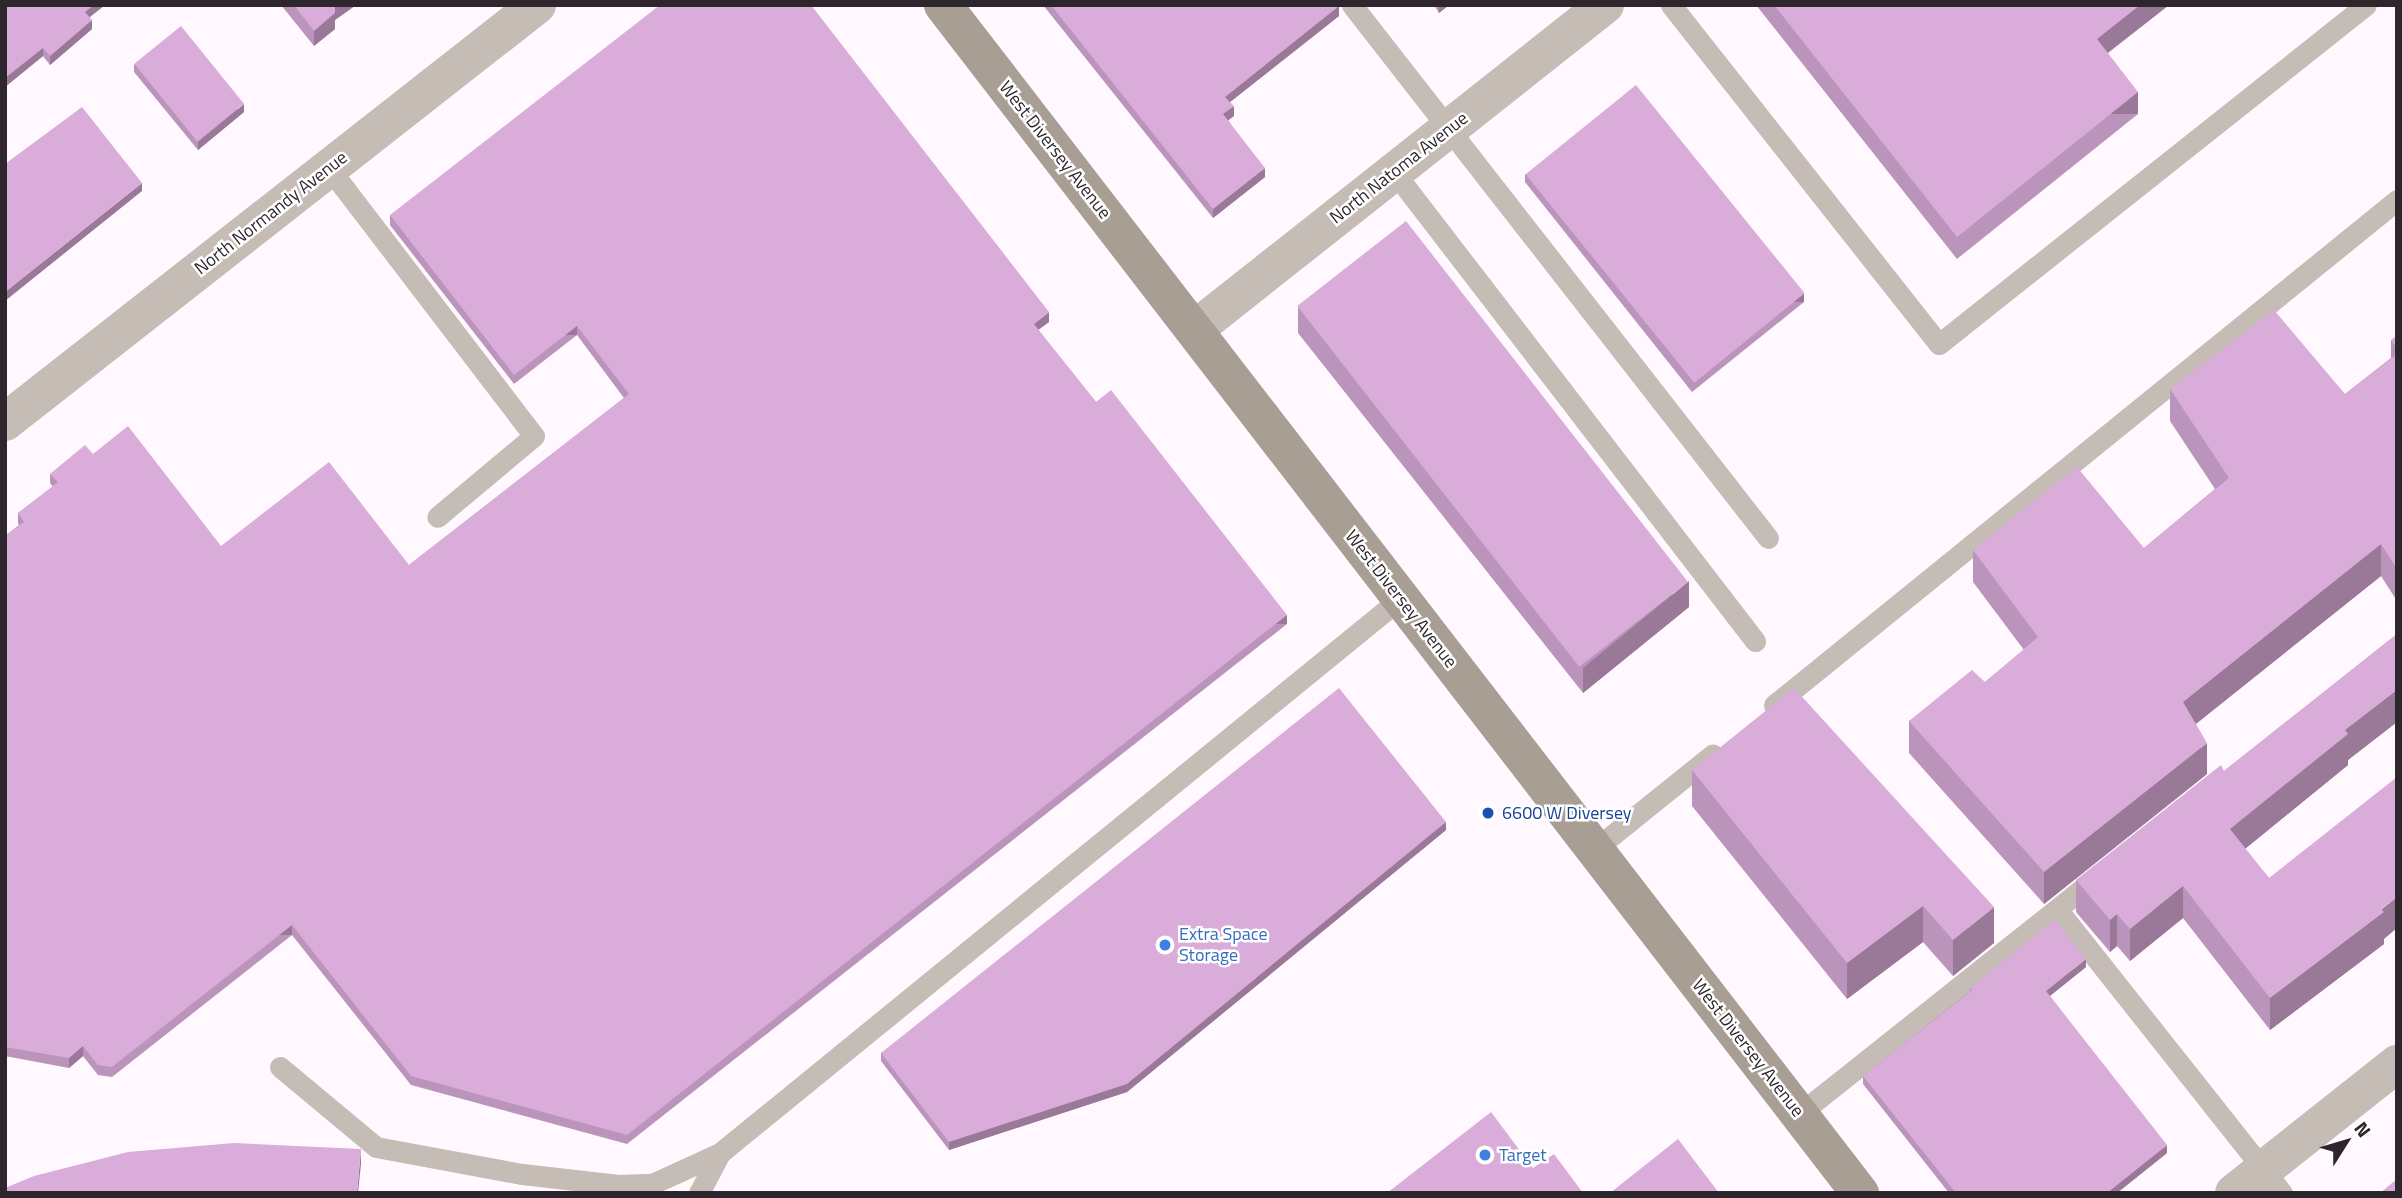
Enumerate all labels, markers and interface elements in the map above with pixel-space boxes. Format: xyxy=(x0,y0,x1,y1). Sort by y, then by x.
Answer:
street label: West Diversey Avenue xyxy=(994,77,1116,223)
street label: North Natoma Avenue xyxy=(1326,107,1472,229)
street label: North Normandy Avenue xyxy=(190,147,352,279)
street label: West Diversey Avenue xyxy=(1340,526,1462,672)
place label: 6600 W Diversey xyxy=(1502,802,1632,824)
marker: 6600 W Diversey xyxy=(1480,805,1496,821)
place label: Extra Space Storage xyxy=(1179,924,1268,967)
marker: Extra Space Storage xyxy=(1157,937,1173,953)
street label: West Diversey Avenue xyxy=(1687,975,1809,1121)
north arrow xyxy=(2311,1107,2381,1177)
text: N xyxy=(2348,1115,2379,1143)
place label: Target xyxy=(1499,1144,1547,1166)
marker: Target xyxy=(1477,1147,1493,1163)

